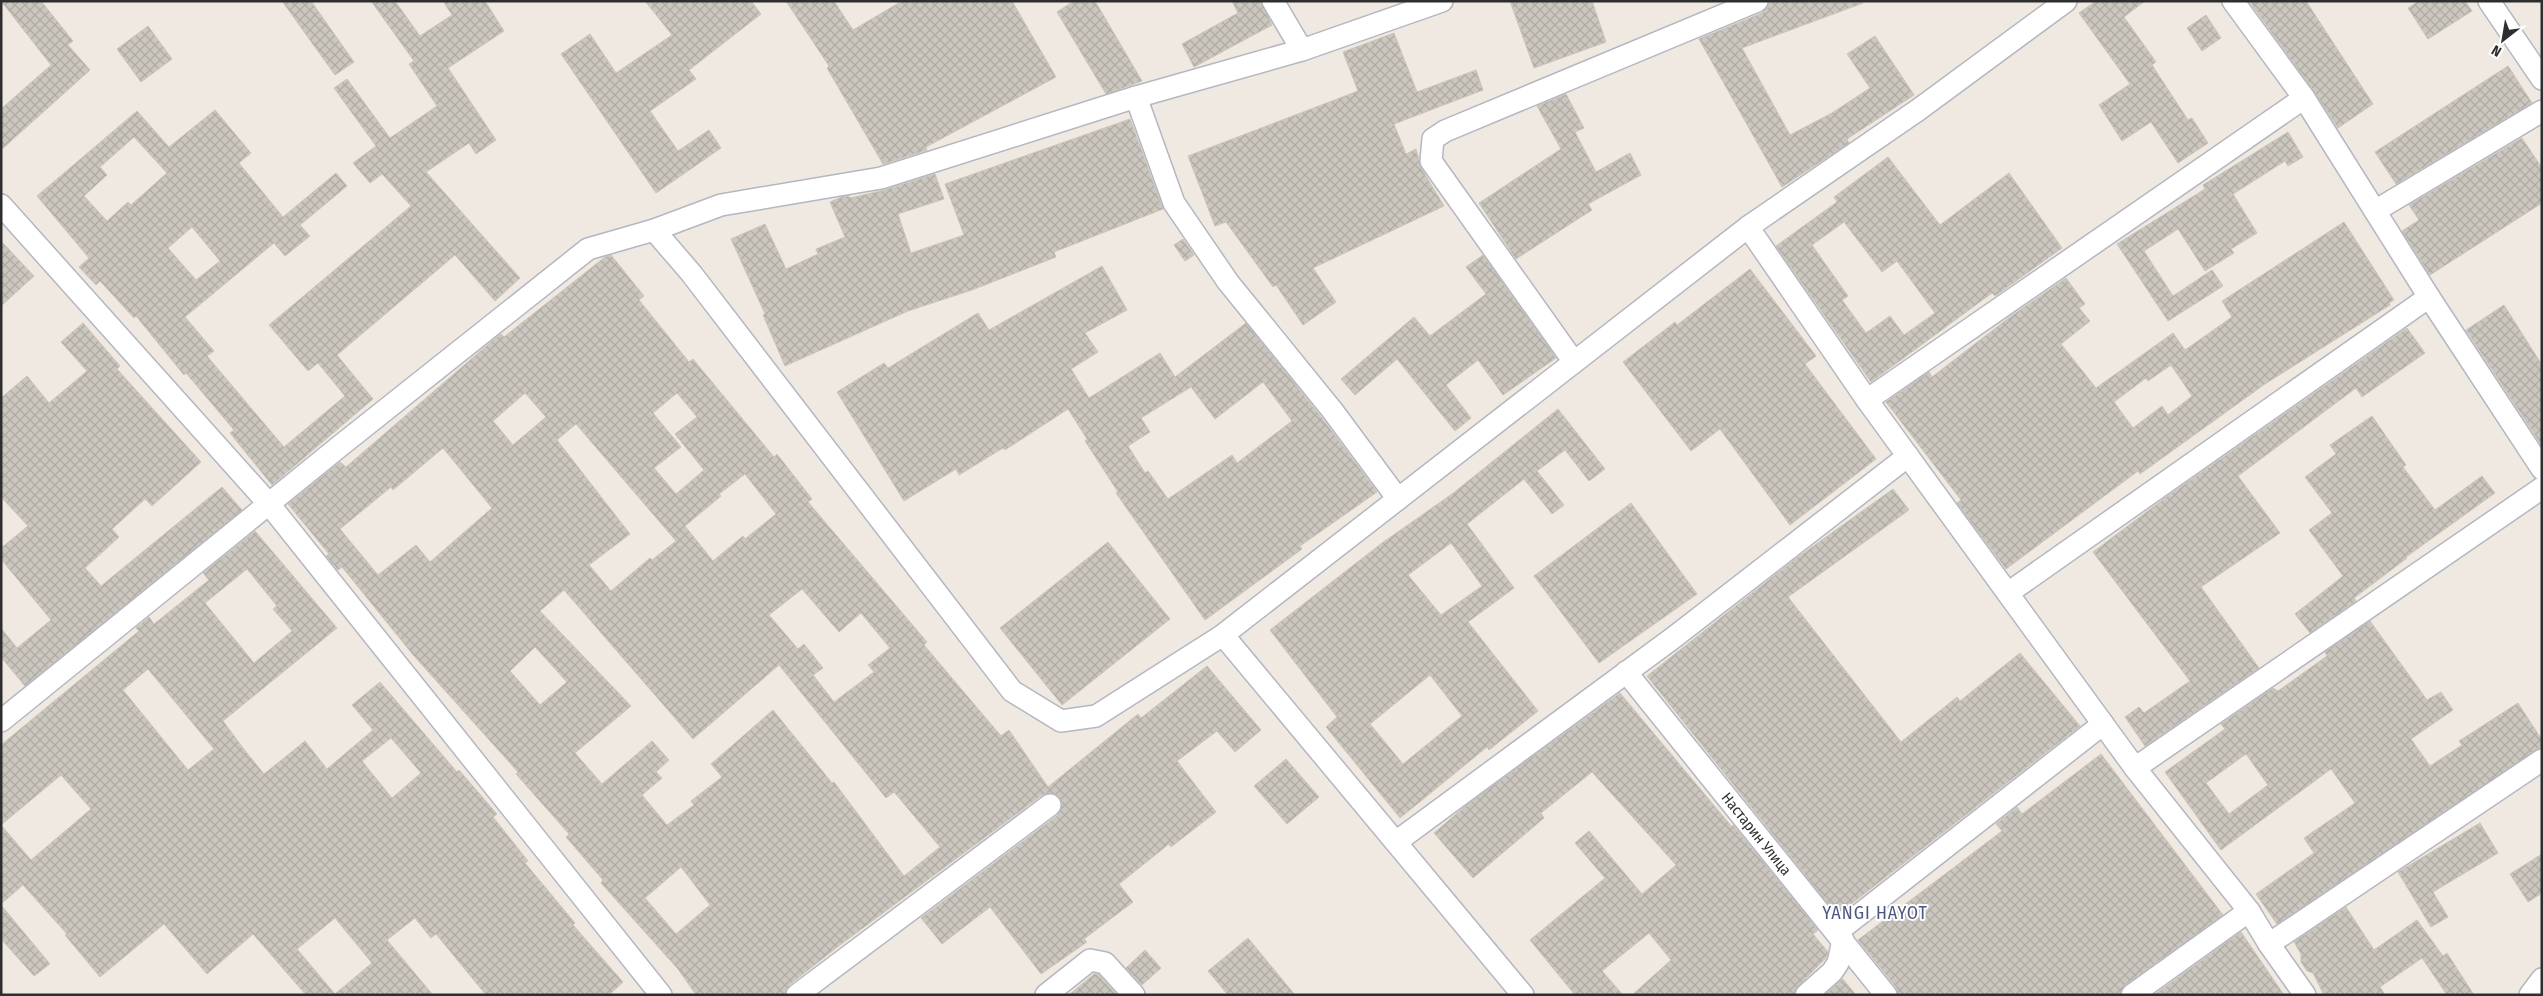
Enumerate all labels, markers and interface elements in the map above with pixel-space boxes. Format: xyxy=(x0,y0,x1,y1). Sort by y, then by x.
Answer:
north arrow xyxy=(2478,15,2528,65)
text: N xyxy=(2489,41,2505,60)
street label: Настарин Улица xyxy=(1718,789,1795,879)
district label: YANGI HAYOT xyxy=(1822,902,1928,924)

